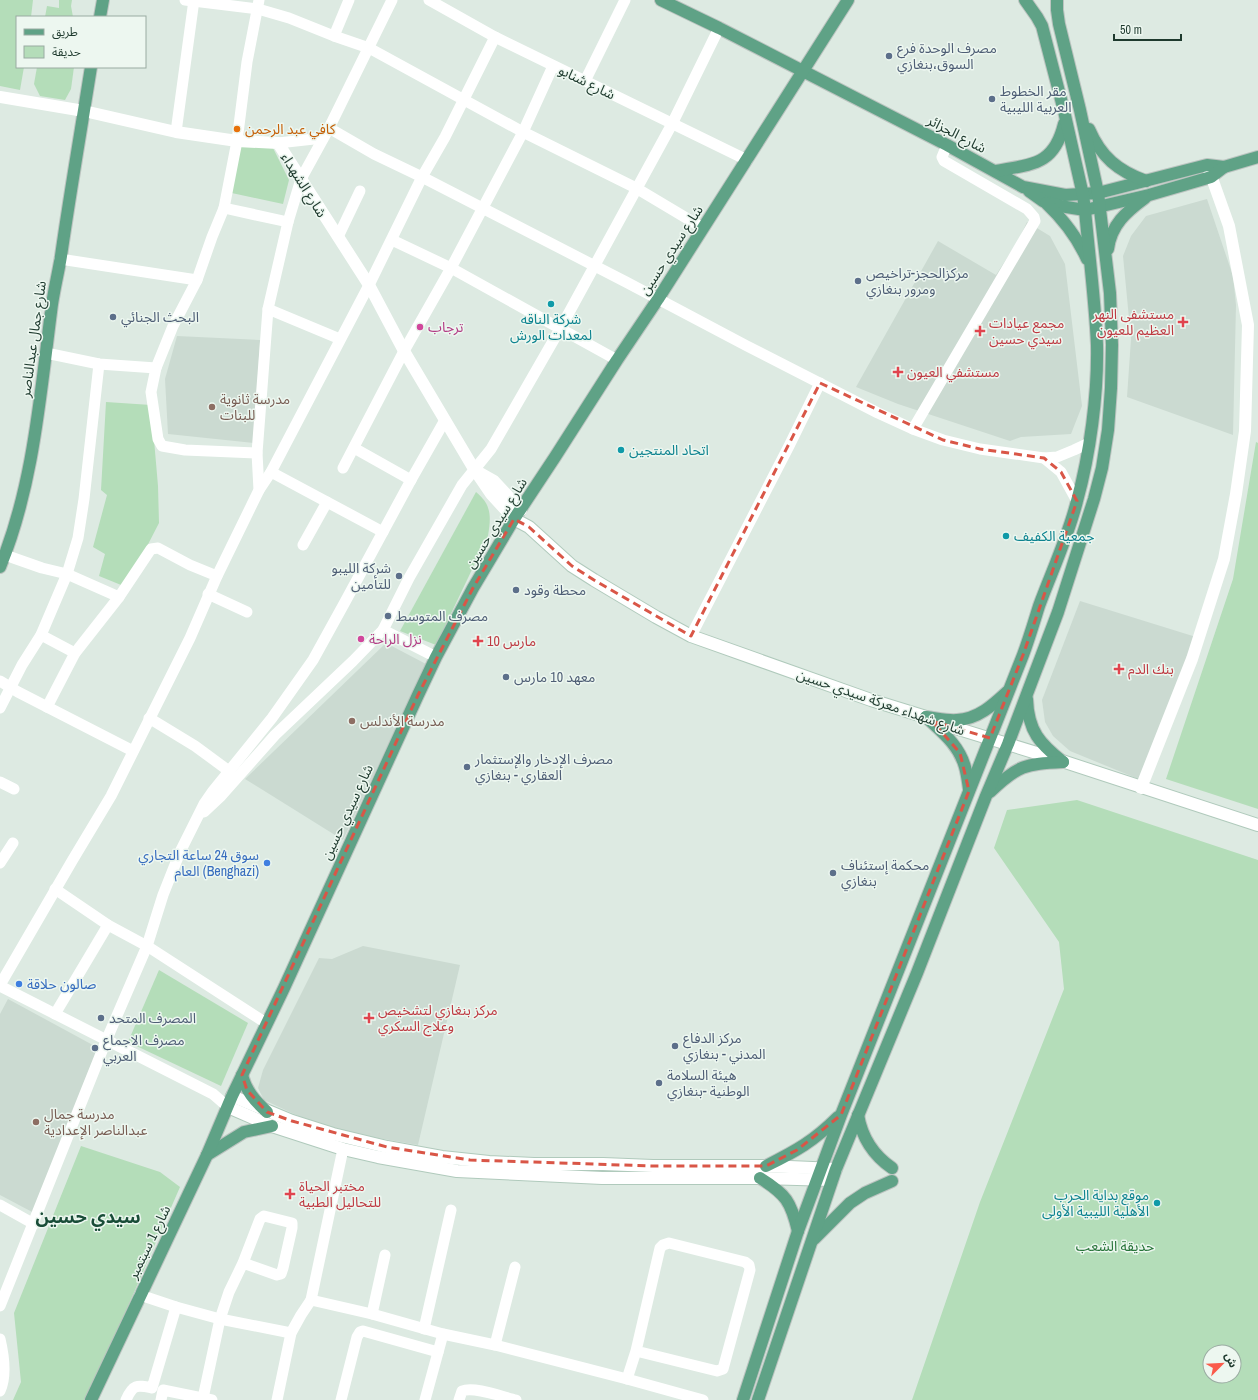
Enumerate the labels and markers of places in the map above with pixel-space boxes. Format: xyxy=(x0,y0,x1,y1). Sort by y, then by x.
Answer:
place label: مصرف الوحدة فرع السوق،بنغازي xyxy=(897,39,997,75)
marker: مصرف الوحدة فرع السوق،بنغازي xyxy=(884,51,894,61)
place label: مقر الخطوط العربية الليبية xyxy=(1000,82,1072,116)
marker: مقر الخطوط العربية الليبية xyxy=(987,94,997,104)
place label: كافي عبد الرحمن xyxy=(245,120,336,140)
marker: كافي عبد الرحمن xyxy=(232,124,242,134)
place label: مركزالحجز-تراخيص ومرور بنغازي xyxy=(866,264,969,300)
marker: مركزالحجز-تراخيص ومرور بنغازي xyxy=(853,276,863,286)
marker: شركة الناقه لمعدات الورش xyxy=(546,299,556,309)
place label: مستشفى النهر العظيم للعيون xyxy=(1092,305,1174,341)
place label: البحث الجنائي xyxy=(121,308,199,328)
place label: شركة الناقه لمعدات الورش xyxy=(510,310,592,344)
marker: البحث الجنائي xyxy=(108,312,118,322)
place label: مجمع عيادات سيدي حسين xyxy=(989,314,1064,350)
marker: مستشفى النهر العظيم للعيون xyxy=(1177,316,1189,328)
place label: ترجاب xyxy=(428,318,463,336)
marker: ترجاب xyxy=(415,322,425,332)
marker: مجمع عيادات سيدي حسين xyxy=(974,325,986,337)
place label: مستشفي العيون xyxy=(907,363,999,383)
marker: مستشفي العيون xyxy=(892,366,904,378)
place label: مدرسة ثانوية للبنات xyxy=(220,390,290,424)
marker: مدرسة ثانوية للبنات xyxy=(207,402,217,412)
place label: اتحاد المنتجين xyxy=(629,441,709,459)
marker: اتحاد المنتجين xyxy=(616,445,626,455)
place label: جمعية الكفيف xyxy=(1014,527,1094,545)
marker: جمعية الكفيف xyxy=(1001,531,1011,541)
place label: شركة الليبو للتأمين xyxy=(331,559,391,593)
marker: شركة الليبو للتأمين xyxy=(394,571,404,581)
place label: محطة وقود xyxy=(524,581,586,599)
marker: محطة وقود xyxy=(511,585,521,595)
place label: مصرف المتوسط xyxy=(396,607,488,625)
marker: مصرف المتوسط xyxy=(383,611,393,621)
place label: نزل الراحة xyxy=(369,630,422,648)
place label: 10 مارس xyxy=(487,632,536,650)
marker: نزل الراحة xyxy=(356,634,366,644)
marker: 10 مارس xyxy=(472,635,484,647)
place label: بنك الدم xyxy=(1128,660,1174,680)
marker: بنك الدم xyxy=(1113,663,1125,675)
place label: معهد 10 مارس xyxy=(514,668,595,686)
marker: معهد 10 مارس xyxy=(501,672,511,682)
place label: مدرسة الأندلس xyxy=(360,712,445,730)
marker: مدرسة الأندلس xyxy=(347,716,357,726)
place label: مصرف الإدخار والإستثمار العقاري - بنغازي xyxy=(474,750,613,786)
marker: مصرف الإدخار والإستثمار العقاري - بنغازي xyxy=(462,762,472,772)
place label: سوق 24 ساعة التجاري العام (Benghazi) xyxy=(138,846,259,882)
place label: محكمة إستئناف بنغازي xyxy=(841,856,929,892)
marker: سوق 24 ساعة التجاري العام (Benghazi) xyxy=(262,858,272,868)
marker: محكمة إستئناف بنغازي xyxy=(828,868,838,878)
place label: صالون حلاقة xyxy=(27,975,97,993)
marker: صالون حلاقة xyxy=(14,979,24,989)
place label: مركز بنغازي لتشخيص وعلاج السكري xyxy=(378,1001,498,1037)
place label: المصرف المتحد xyxy=(109,1009,196,1027)
marker: مركز بنغازي لتشخيص وعلاج السكري xyxy=(363,1012,375,1024)
marker: المصرف المتحد xyxy=(96,1013,106,1023)
place label: مركز الدفاع المدني - بنغازي xyxy=(683,1029,766,1065)
place label: مصرف الاجماع العربي xyxy=(103,1031,185,1067)
marker: مركز الدفاع المدني - بنغازي xyxy=(670,1041,680,1051)
marker: مصرف الاجماع العربي xyxy=(90,1043,100,1053)
place label: هيئة السلامة الوطنية -بنغازي xyxy=(667,1066,750,1102)
marker: هيئة السلامة الوطنية -بنغازي xyxy=(654,1078,664,1088)
place label: مدرسة جمال عبدالناصر الإعدادية xyxy=(44,1105,148,1140)
marker: مدرسة جمال عبدالناصر الإعدادية xyxy=(31,1117,41,1127)
place label: مختبر الحياة للتحاليل الطبية xyxy=(299,1177,381,1211)
place label: موقع بداية الحرب الأهلية الليبية الأولى xyxy=(1042,1186,1149,1220)
marker: مختبر الحياة للتحاليل الطبية xyxy=(284,1188,296,1200)
marker: موقع بداية الحرب الأهلية الليبية الأولى xyxy=(1152,1198,1162,1208)

